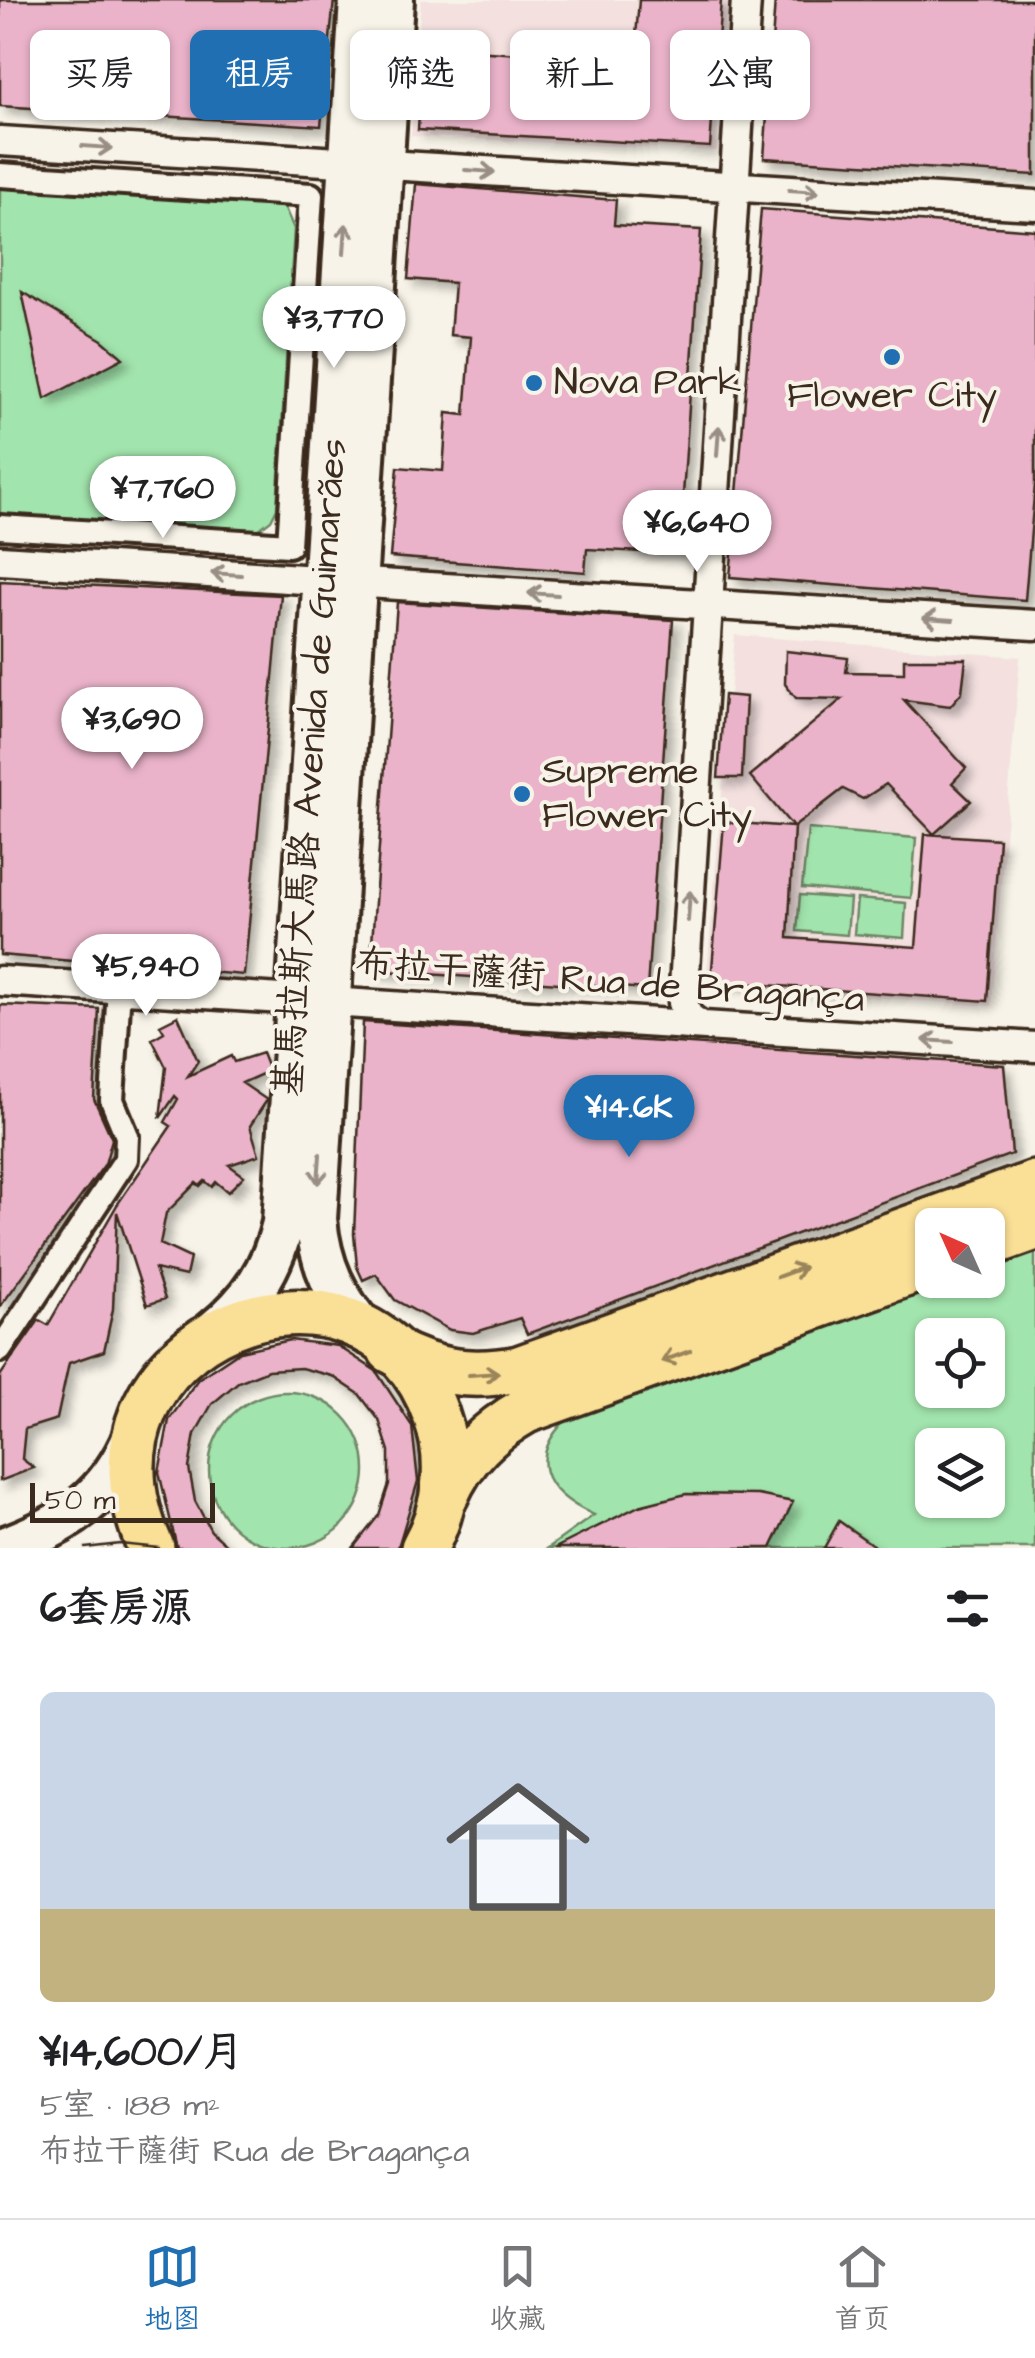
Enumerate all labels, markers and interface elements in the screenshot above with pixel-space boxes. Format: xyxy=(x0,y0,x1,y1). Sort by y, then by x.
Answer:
chip: 买房 xyxy=(30,30,170,120)
chip: 租房 xyxy=(190,30,330,120)
chip: 筛选 xyxy=(350,30,490,120)
chip: 新上 xyxy=(510,30,650,120)
chip: 公寓 xyxy=(670,30,810,120)
one-way arrow xyxy=(81,138,113,157)
one-way arrow xyxy=(463,162,495,181)
one-way arrow xyxy=(788,182,820,201)
one-way arrow xyxy=(336,223,355,255)
pin: ¥3,770 xyxy=(253,286,415,371)
text: ¥3,770 xyxy=(285,296,383,341)
marker: Flower City xyxy=(881,346,903,368)
place label: Nova Park xyxy=(554,357,741,409)
place label: Flower City xyxy=(787,370,997,423)
marker: Nova Park xyxy=(523,372,545,394)
one-way arrow xyxy=(709,426,728,458)
street label: 基馬拉斯大馬路 Avenida de Guimarães xyxy=(262,437,360,1099)
pin: ¥7,760 xyxy=(82,456,244,541)
text: ¥7,760 xyxy=(112,466,214,511)
pin: ¥6,640 xyxy=(616,490,778,575)
text: ¥6,640 xyxy=(645,500,749,545)
one-way arrow xyxy=(210,564,243,583)
one-way arrow xyxy=(528,584,560,603)
one-way arrow xyxy=(922,609,954,628)
pin: ¥3,690 xyxy=(51,687,213,772)
text: ¥3,690 xyxy=(83,697,181,742)
place label: Supreme Flower City xyxy=(542,746,752,843)
marker: Supreme Flower City xyxy=(511,783,533,805)
one-way arrow xyxy=(680,890,699,922)
pin: ¥5,940 xyxy=(65,934,227,1019)
street label: 布拉干薩街 Rua de Bragança xyxy=(354,938,866,1026)
text: ¥5,940 xyxy=(93,944,199,989)
one-way arrow xyxy=(922,1031,954,1050)
pin: ¥14.6K xyxy=(548,1075,710,1160)
text: ¥14.6K xyxy=(586,1085,672,1130)
one-way arrow xyxy=(309,1152,328,1184)
north arrow xyxy=(915,1208,1005,1298)
map controls xyxy=(915,1208,1005,1518)
one-way arrow xyxy=(775,1261,807,1279)
button: locate xyxy=(915,1318,1005,1408)
one-way arrow xyxy=(662,1348,693,1366)
one-way arrow xyxy=(467,1364,499,1383)
button: layers xyxy=(915,1428,1005,1518)
scale bar xyxy=(30,1478,215,1522)
text: 50 m xyxy=(45,1481,116,1520)
text: 6套房源 xyxy=(40,1580,192,1638)
icon: filters xyxy=(940,1581,995,1636)
icon: home xyxy=(428,1757,608,1937)
text: ¥14,600/月 xyxy=(40,2024,244,2082)
text: 5室 · 188 m² xyxy=(40,2083,220,2128)
text: 布拉干薩街 Rua de Bragança xyxy=(40,2129,470,2174)
tab: 地图 xyxy=(144,2239,201,2339)
tab: 收藏 xyxy=(489,2239,546,2339)
tab: 首页 xyxy=(834,2239,891,2339)

